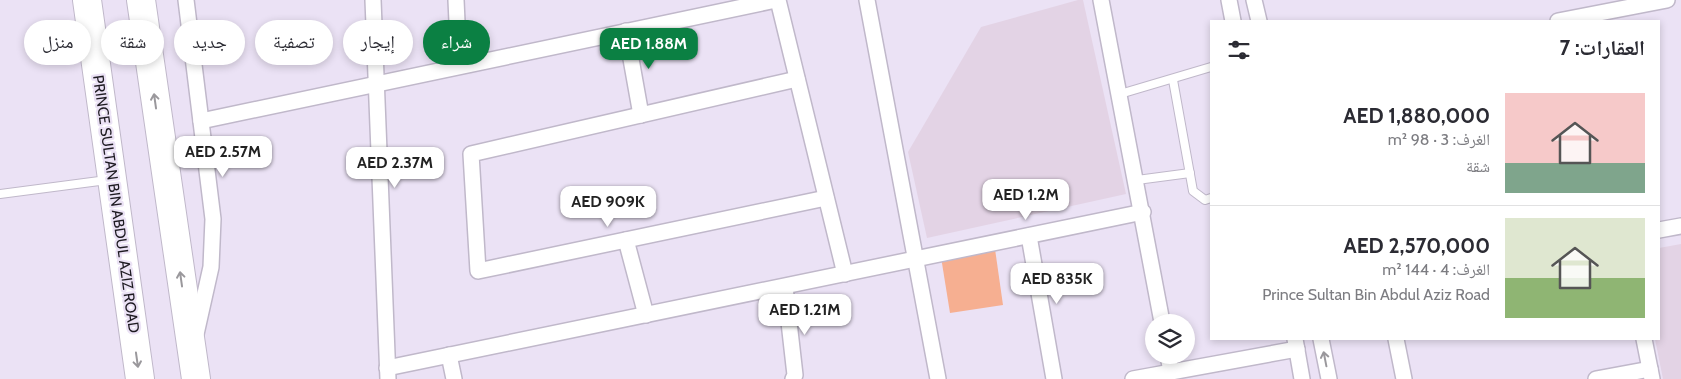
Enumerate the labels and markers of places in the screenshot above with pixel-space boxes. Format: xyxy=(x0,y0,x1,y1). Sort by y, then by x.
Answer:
pin: AED 1.88M xyxy=(592,28,706,70)
pin: AED 2.57M xyxy=(166,136,280,178)
pin: AED 2.37M xyxy=(338,146,452,189)
pin: AED 1.2M xyxy=(974,178,1078,221)
pin: AED 909K xyxy=(556,186,660,228)
pin: AED 835K xyxy=(1005,262,1109,305)
pin: AED 1.21M xyxy=(748,294,862,336)

